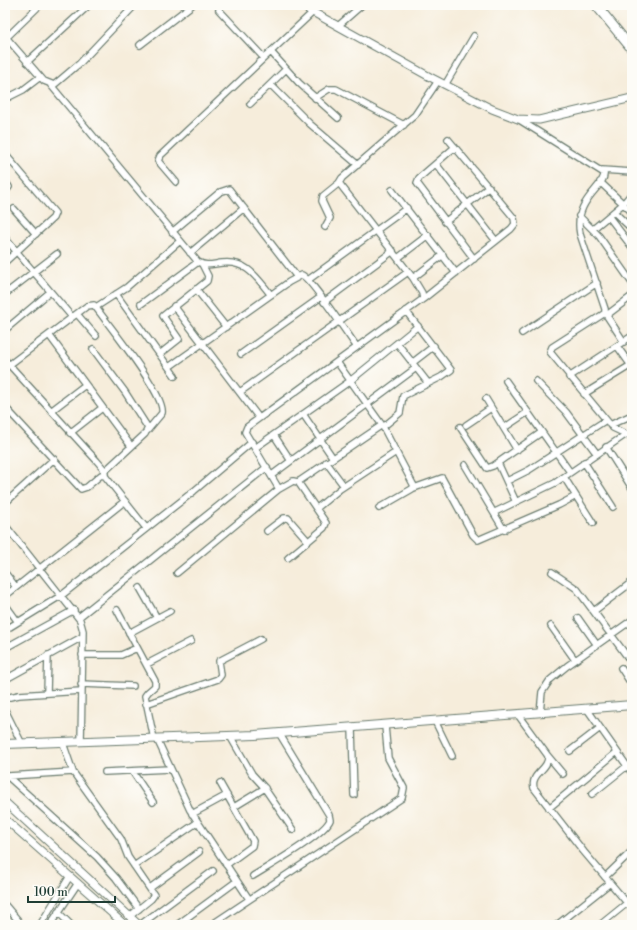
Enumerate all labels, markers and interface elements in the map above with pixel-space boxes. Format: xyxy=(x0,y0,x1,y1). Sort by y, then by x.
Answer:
scale bar xyxy=(28,878,115,904)
text: 100 m xyxy=(34,885,68,900)

